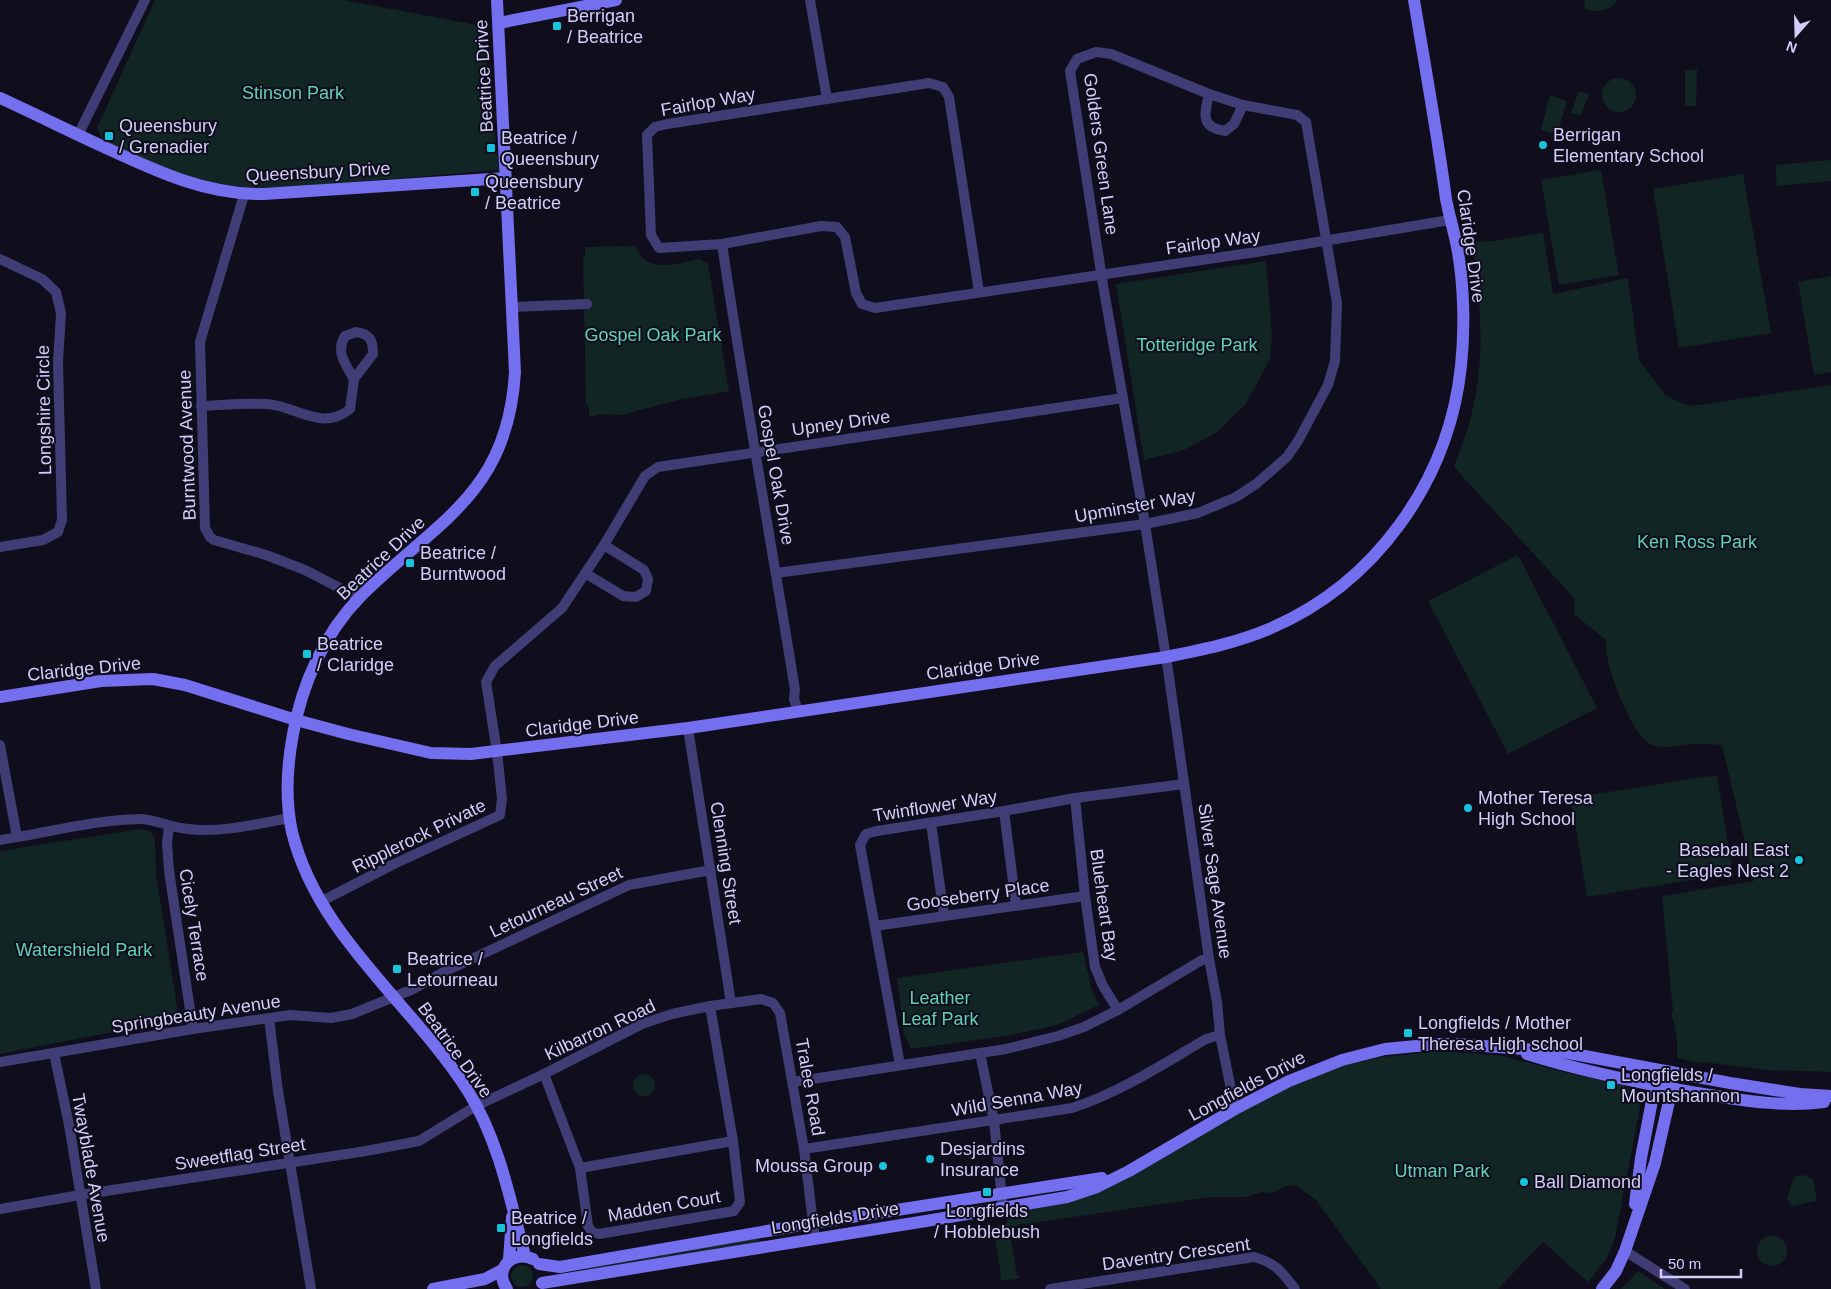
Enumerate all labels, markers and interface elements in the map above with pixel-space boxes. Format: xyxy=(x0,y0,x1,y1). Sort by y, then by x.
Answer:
place label: Berrigan / Beatrice xyxy=(567,6,643,47)
north arrow xyxy=(1771,10,1821,60)
street label: Beatrice Drive xyxy=(471,19,497,133)
marker: Berrigan / Beatrice xyxy=(551,20,563,32)
text: N xyxy=(1784,38,1799,56)
street label: Golders Green Lane xyxy=(1080,72,1122,236)
park label: Stinson Park xyxy=(242,83,345,103)
street label: Fairlop Way xyxy=(659,84,757,120)
place label: Queensbury / Grenadier xyxy=(119,116,217,157)
place label: Berrigan Elementary School xyxy=(1553,125,1704,166)
place label: Beatrice / Queensbury xyxy=(501,128,599,169)
marker: Queensbury / Grenadier xyxy=(103,130,115,142)
marker: Berrigan Elementary School xyxy=(1537,139,1549,151)
marker: Beatrice / Queensbury xyxy=(485,142,497,154)
street label: Queensbury Drive xyxy=(245,158,391,186)
place label: Queensbury / Beatrice xyxy=(485,172,583,213)
marker: Queensbury / Beatrice xyxy=(469,186,481,198)
street label: Claridge Drive xyxy=(1453,188,1489,304)
street label: Fairlop Way xyxy=(1164,225,1262,259)
park label: Gospel Oak Park xyxy=(584,325,723,345)
park label: Totteridge Park xyxy=(1136,335,1259,355)
street label: Longshire Circle xyxy=(33,345,55,475)
street label: Burntwood Avenue xyxy=(174,369,200,521)
street label: Gospel Oak Drive xyxy=(754,403,798,547)
street label: Upney Drive xyxy=(791,406,891,440)
street label: Upminster Way xyxy=(1073,486,1197,526)
street label: Beatrice Drive xyxy=(333,512,429,604)
park label: Ken Ross Park xyxy=(1637,532,1758,552)
place label: Beatrice / Burntwood xyxy=(420,543,506,584)
marker: Beatrice / Burntwood xyxy=(404,557,416,569)
place label: Beatrice / Claridge xyxy=(317,634,394,675)
marker: Beatrice / Claridge xyxy=(301,648,313,660)
street label: Claridge Drive xyxy=(925,648,1041,684)
street label: Claridge Drive xyxy=(26,653,142,685)
street label: Claridge Drive xyxy=(524,707,640,741)
street label: Twinflower Way xyxy=(872,786,998,826)
place label: Mother Teresa High School xyxy=(1478,788,1594,829)
street label: Ripplerock Private xyxy=(349,795,489,877)
street label: Clenning Street xyxy=(706,800,746,926)
street label: Silver Sage Avenue xyxy=(1194,802,1236,960)
marker: Mother Teresa High School xyxy=(1462,802,1474,814)
place label: Baseball East - Eagles Nest 2 xyxy=(1666,840,1789,881)
street label: Blueheart Bay xyxy=(1086,848,1122,962)
marker: Baseball East - Eagles Nest 2 xyxy=(1793,854,1805,866)
street label: Letourneau Street xyxy=(486,862,626,942)
street label: Cicely Terrace xyxy=(175,867,213,983)
street label: Gooseberry Place xyxy=(905,875,1051,915)
park label: Watershield Park xyxy=(16,940,153,960)
place label: Beatrice / Letourneau xyxy=(407,949,498,990)
marker: Beatrice / Letourneau xyxy=(391,963,403,975)
park label: Leather Leaf Park xyxy=(901,988,980,1029)
street label: Springbeauty Avenue xyxy=(110,991,282,1037)
street label: Kilbarron Road xyxy=(541,996,659,1064)
street label: Beatrice Drive xyxy=(414,998,496,1102)
place label: Longfields / Mother Theresa High school xyxy=(1418,1013,1583,1054)
marker: Longfields / Mother Theresa High school xyxy=(1402,1027,1414,1039)
street label: Tralee Road xyxy=(792,1037,828,1137)
street label: Longfields Drive xyxy=(1185,1047,1309,1125)
place label: Longfields / Mountshannon xyxy=(1621,1065,1740,1106)
street label: Wild Senna Way xyxy=(950,1078,1084,1120)
marker: Longfields / Mountshannon xyxy=(1605,1079,1617,1091)
street label: Twayblade Avenue xyxy=(68,1092,114,1244)
street label: Sweetflag Street xyxy=(173,1134,307,1174)
place label: Desjardins Insurance xyxy=(940,1139,1025,1180)
marker: Desjardins Insurance xyxy=(924,1153,936,1165)
place label: Moussa Group xyxy=(755,1156,873,1176)
marker: Moussa Group xyxy=(877,1160,889,1172)
park label: Utman Park xyxy=(1394,1161,1491,1181)
place label: Ball Diamond xyxy=(1534,1172,1641,1192)
marker: Ball Diamond xyxy=(1518,1176,1530,1188)
street label: Madden Court xyxy=(606,1186,722,1226)
marker: Longfields / Hobblebush xyxy=(981,1186,993,1198)
street label: Longfields Drive xyxy=(770,1198,900,1238)
place label: Longfields / Hobblebush xyxy=(934,1201,1040,1242)
place label: Beatrice / Longfields xyxy=(511,1208,593,1249)
marker: Beatrice / Longfields xyxy=(495,1222,507,1234)
street label: Daventry Crescent xyxy=(1101,1234,1251,1274)
scale bar xyxy=(1661,1246,1741,1278)
text: 50 m xyxy=(1668,1255,1701,1272)

